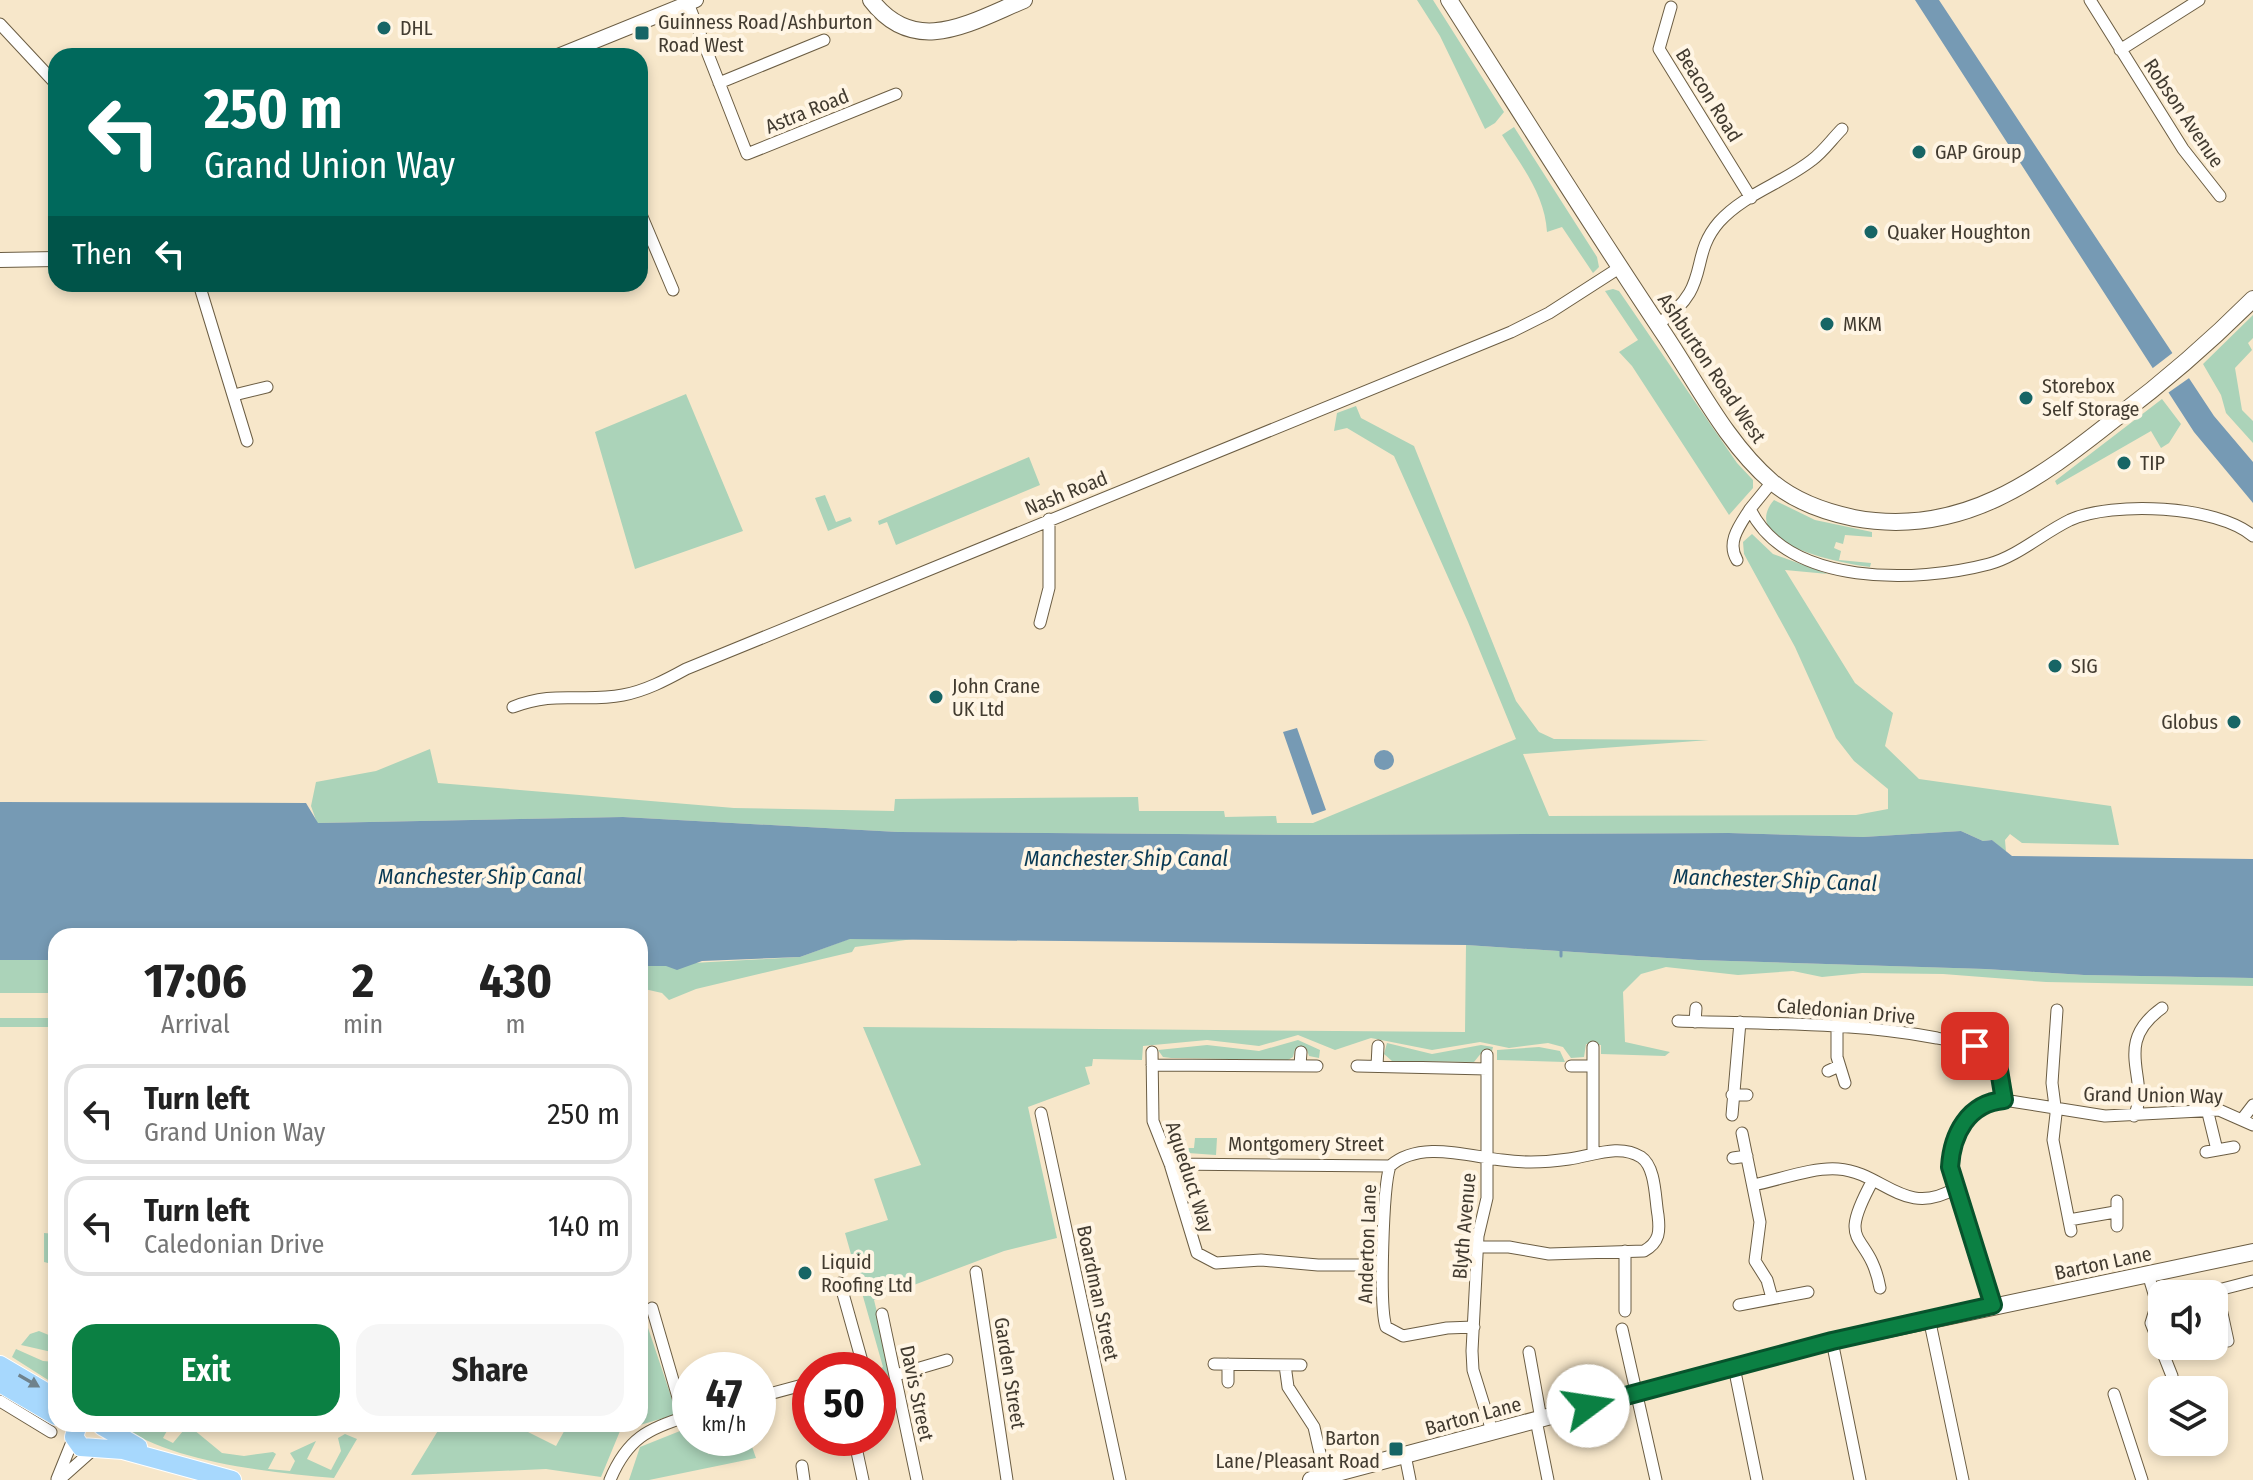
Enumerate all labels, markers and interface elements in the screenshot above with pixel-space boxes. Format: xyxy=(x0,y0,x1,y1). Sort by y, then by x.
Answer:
place label: Guinness Road/Ashburton Road West xyxy=(658,10,873,57)
place label: DHL xyxy=(400,16,433,40)
marker: DHL xyxy=(375,19,393,37)
marker: Guinness Road/Ashburton Road West xyxy=(633,24,651,42)
street label: Beacon Road xyxy=(1671,44,1747,146)
street label: Robson Avenue xyxy=(2139,54,2229,172)
text: 250 m xyxy=(204,76,342,143)
icon: left xyxy=(72,80,176,184)
street label: Astra Road xyxy=(762,83,852,139)
place label: GAP Group xyxy=(1935,140,2022,164)
marker: GAP Group xyxy=(1910,143,1928,161)
text: Grand Union Way xyxy=(204,144,455,188)
place label: Quaker Houghton xyxy=(1887,220,2031,244)
marker: Quaker Houghton xyxy=(1862,223,1880,241)
icon: left xyxy=(148,232,192,276)
text: Then xyxy=(72,236,132,272)
street label: Ashburton Road West xyxy=(1653,289,1771,448)
place label: MKM xyxy=(1843,312,1882,336)
marker: MKM xyxy=(1818,315,1836,333)
place label: Storebox Self Storage xyxy=(2042,374,2140,421)
marker: Storebox Self Storage xyxy=(2017,389,2035,407)
place label: TIP xyxy=(2140,451,2165,475)
marker: TIP xyxy=(2115,454,2133,472)
street label: Nash Road xyxy=(1021,466,1111,520)
place label: SIG xyxy=(2071,654,2098,678)
marker: SIG xyxy=(2046,657,2064,675)
place label: John Crane UK Ltd xyxy=(952,674,1040,721)
marker: John Crane UK Ltd xyxy=(927,688,945,706)
place label: Globus xyxy=(2161,710,2218,734)
marker: Globus xyxy=(2225,713,2243,731)
water label: Manchester Ship Canal xyxy=(1024,845,1228,872)
water label: Manchester Ship Canal xyxy=(378,863,582,890)
water label: Manchester Ship Canal xyxy=(1673,863,1878,897)
text: 17:06 xyxy=(144,952,247,1010)
text: 2 xyxy=(352,952,374,1010)
text: 430 xyxy=(479,952,552,1010)
street label: Caledonian Drive xyxy=(1776,993,1916,1029)
text: Arrival xyxy=(161,1009,230,1040)
text: min xyxy=(343,1009,383,1040)
text: m xyxy=(506,1009,526,1040)
pin xyxy=(1941,1012,2009,1080)
icon: arrive xyxy=(1953,1024,1997,1068)
text: Turn left xyxy=(144,1081,250,1117)
street label: Grand Union Way xyxy=(2083,1082,2223,1108)
icon: left xyxy=(76,1092,120,1136)
text: 250 m xyxy=(547,1096,620,1132)
text: Grand Union Way xyxy=(144,1117,325,1148)
street label: Aqueduct Way xyxy=(1161,1118,1219,1236)
street label: Montgomery Street xyxy=(1228,1132,1385,1156)
street label: Blyth Avenue xyxy=(1447,1172,1481,1280)
street label: Anderton Lane xyxy=(1353,1184,1381,1304)
text: Turn left xyxy=(144,1193,250,1229)
icon: left xyxy=(76,1204,120,1248)
text: 140 m xyxy=(548,1208,620,1244)
street label: Boardman Street xyxy=(1072,1223,1124,1363)
text: Caledonian Drive xyxy=(144,1229,324,1260)
street label: Barton Lane xyxy=(2052,1241,2154,1285)
place label: Liquid Roofing Ltd xyxy=(821,1250,913,1297)
marker: Liquid Roofing Ltd xyxy=(796,1264,814,1282)
map controls xyxy=(2148,1280,2228,1456)
button: sound xyxy=(2148,1280,2228,1360)
street label: Garden Street xyxy=(989,1315,1031,1431)
button: Exit xyxy=(72,1324,340,1416)
button: Share xyxy=(356,1324,624,1416)
street label: Davis Street xyxy=(895,1343,939,1444)
speed limit sign: 50 xyxy=(792,1352,896,1456)
position arrow xyxy=(1546,1364,1630,1448)
text: 47 xyxy=(706,1370,742,1418)
one-way arrow xyxy=(18,1374,40,1388)
button: layers xyxy=(2148,1376,2228,1456)
street label: Barton Lane xyxy=(1422,1392,1524,1440)
text: km/h xyxy=(702,1412,746,1436)
place label: Barton Lane/Pleasant Road xyxy=(1215,1426,1380,1473)
marker: Barton Lane/Pleasant Road xyxy=(1387,1440,1405,1458)

